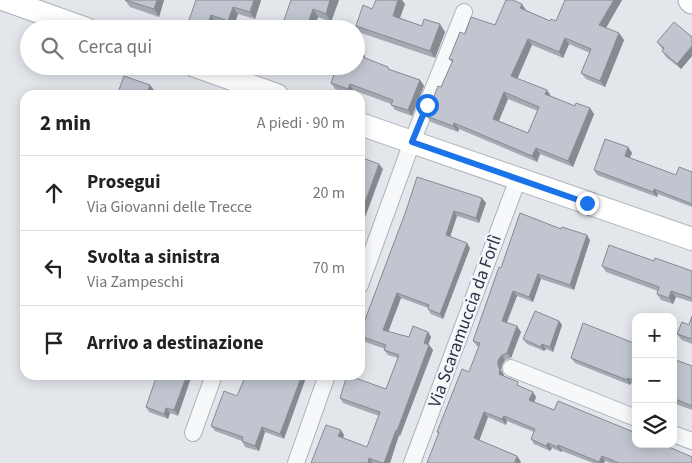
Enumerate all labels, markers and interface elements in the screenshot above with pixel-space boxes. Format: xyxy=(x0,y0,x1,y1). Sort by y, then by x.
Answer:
search box xyxy=(20,20,365,75)
icon: search xyxy=(38,34,66,62)
text: Cerca qui xyxy=(78,34,152,61)
route start xyxy=(416,94,439,117)
text: 2 min xyxy=(40,108,91,138)
text: A piedi · 90 m xyxy=(257,112,345,134)
text: Prosegui xyxy=(87,169,160,196)
icon: ahead xyxy=(40,179,68,207)
text: 20 m xyxy=(313,182,345,204)
route end xyxy=(576,192,599,215)
text: Via Giovanni delle Trecce xyxy=(87,196,252,218)
street label: Via Scaramuccia da Forlì xyxy=(422,231,508,411)
text: Svolta a sinistra xyxy=(87,244,220,271)
icon: left xyxy=(40,254,68,282)
text: 70 m xyxy=(313,257,345,279)
text: Via Zampeschi xyxy=(87,271,184,293)
map controls xyxy=(632,313,677,448)
button: + xyxy=(632,313,677,358)
icon: arrive xyxy=(40,329,68,357)
text: Arrivo a destinazione xyxy=(87,330,264,357)
button: − xyxy=(632,358,677,403)
button: layers xyxy=(632,403,677,448)

